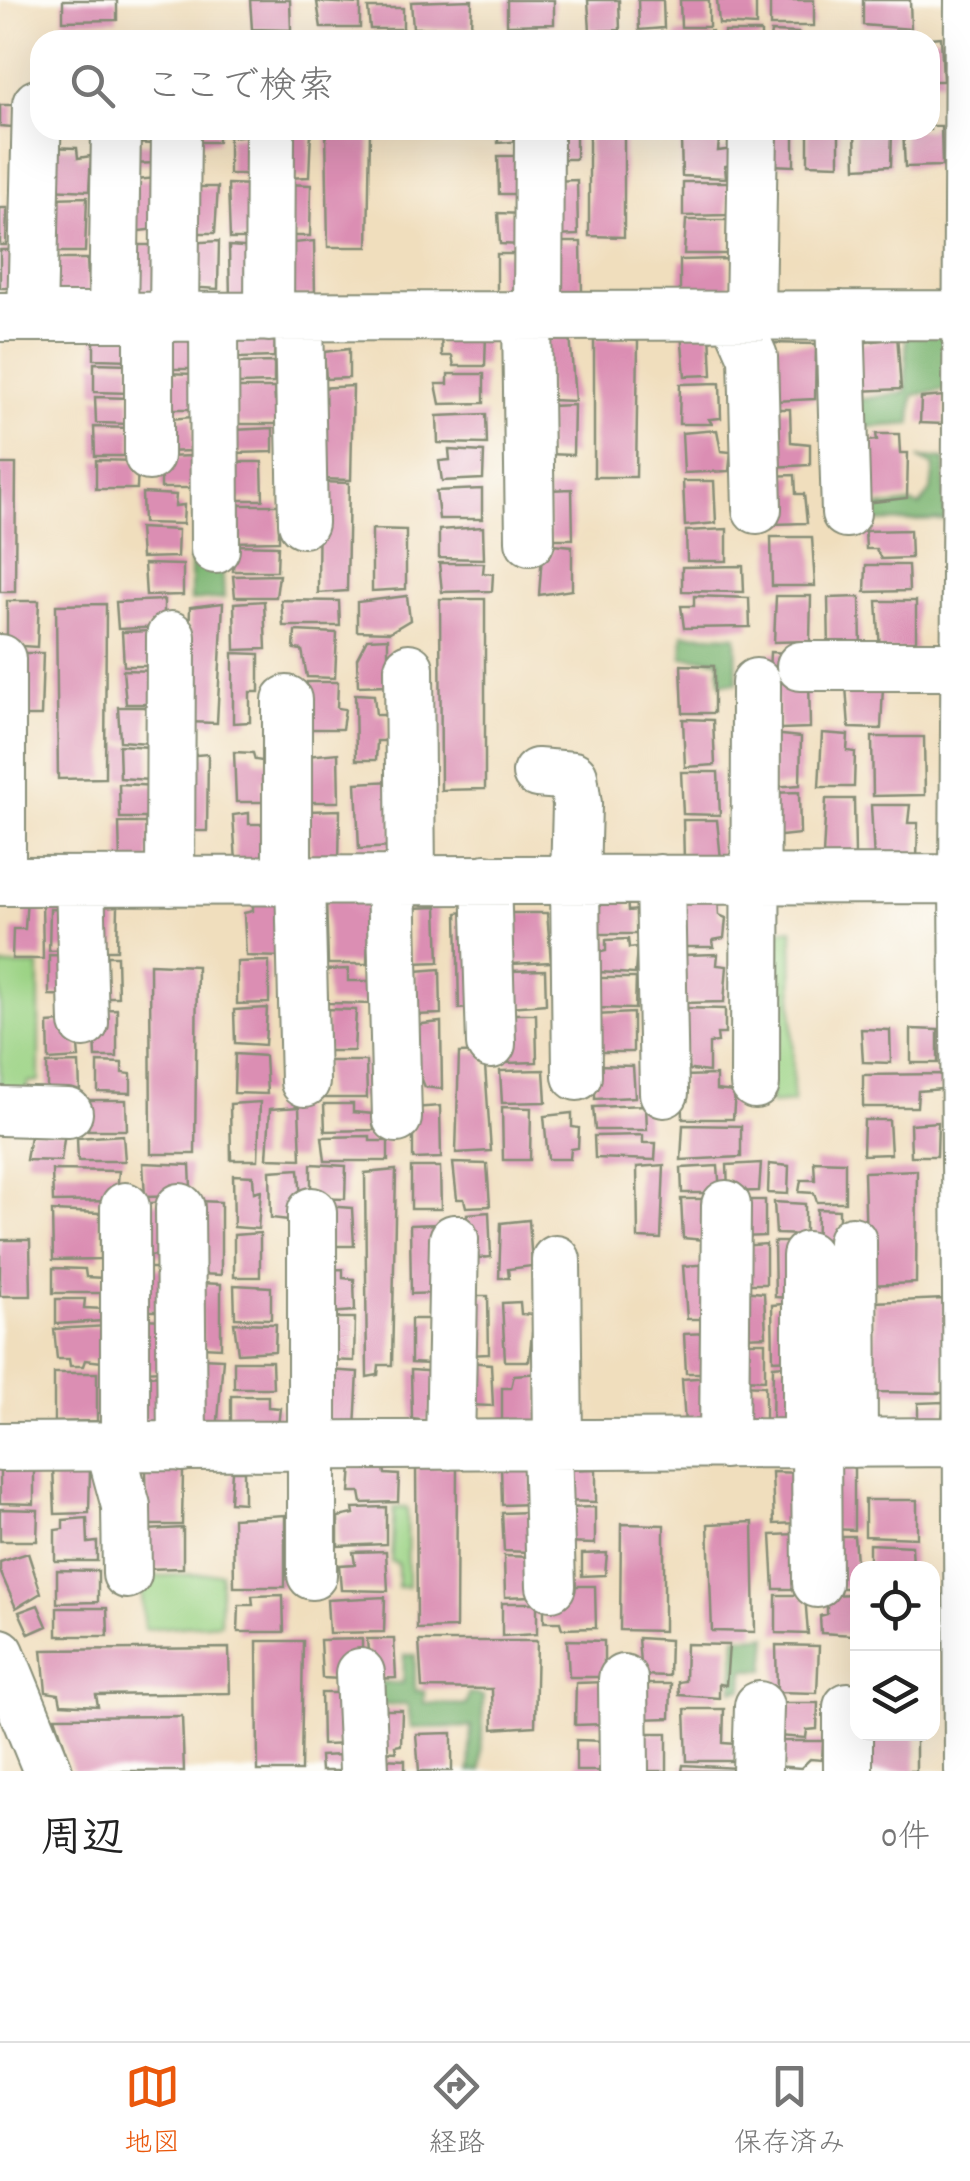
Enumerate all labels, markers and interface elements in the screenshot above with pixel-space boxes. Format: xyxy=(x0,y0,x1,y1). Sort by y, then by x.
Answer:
search box xyxy=(30,30,940,140)
icon: search xyxy=(65,58,120,113)
text: ここで検索 xyxy=(145,62,335,117)
map controls xyxy=(850,1561,940,1741)
button: locate xyxy=(850,1561,940,1651)
button: layers xyxy=(850,1651,940,1741)
text: 周辺 xyxy=(40,1812,124,1872)
text: 0件 xyxy=(881,1817,930,1863)
tab: 地図 xyxy=(124,2059,180,2166)
tab: 経路 xyxy=(429,2059,485,2166)
tab: 保存済み xyxy=(734,2059,846,2166)

